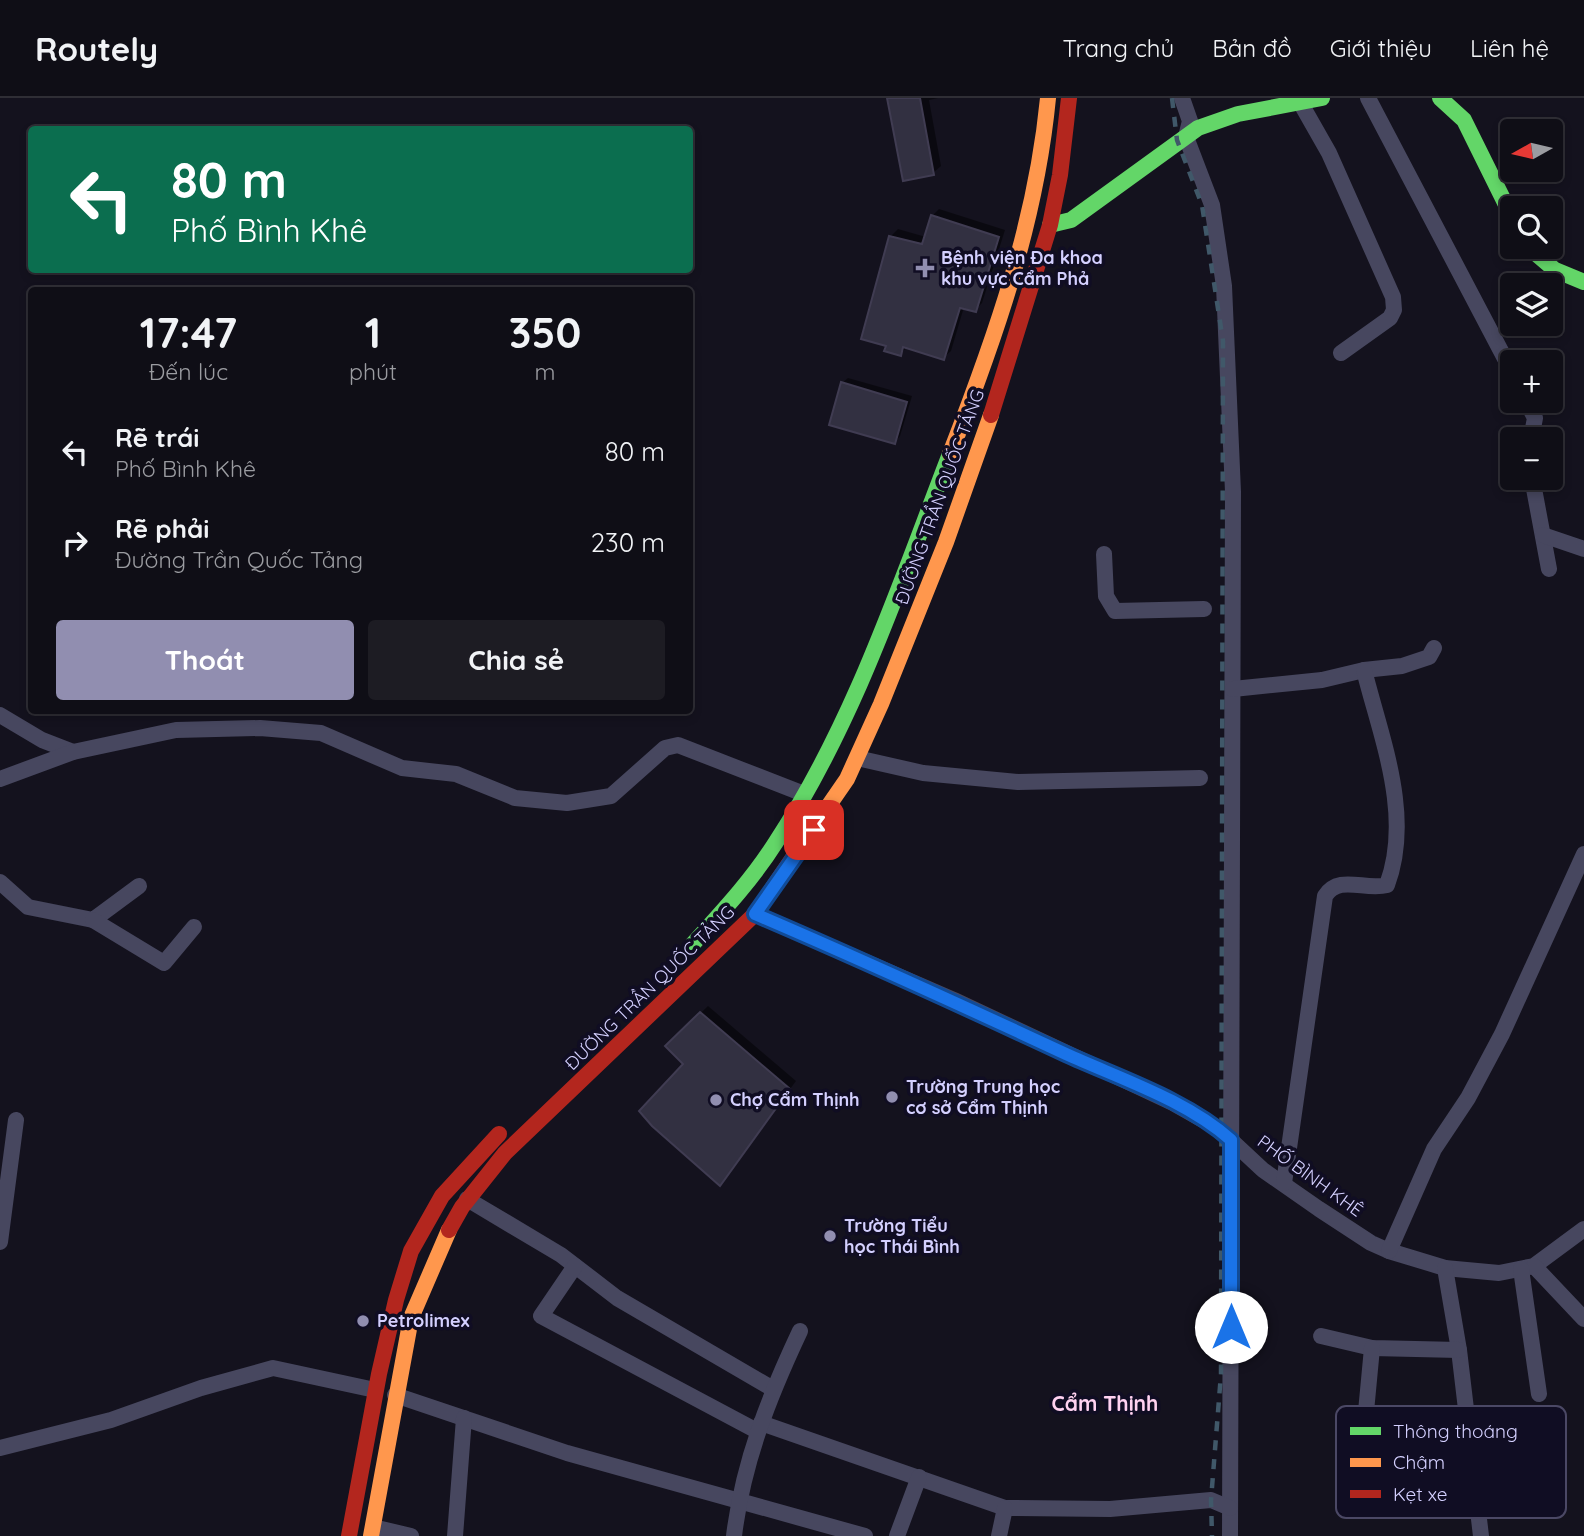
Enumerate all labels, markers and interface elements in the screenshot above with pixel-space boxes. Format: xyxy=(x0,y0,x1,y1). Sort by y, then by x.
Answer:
text: Routely xyxy=(35,28,158,69)
text: Trang chủ xyxy=(1062,33,1174,63)
text: Bản đồ xyxy=(1212,33,1292,63)
text: Giới thiệu xyxy=(1330,33,1432,63)
text: Liên hệ xyxy=(1470,33,1549,63)
north arrow xyxy=(1500,119,1563,182)
map controls xyxy=(1500,119,1563,490)
text: 80 m xyxy=(171,149,287,210)
icon: left xyxy=(56,154,147,245)
button: search xyxy=(1500,196,1563,259)
text: Phố Bình Khê xyxy=(171,210,367,250)
place label: Bệnh viện Đa khoa khu vực Cẩm Phả xyxy=(941,246,1103,290)
marker: Bệnh viện Đa khoa khu vực Cẩm Phả xyxy=(915,258,935,278)
button: layers xyxy=(1500,273,1563,336)
text: 17:47 xyxy=(140,306,237,359)
text: 1 xyxy=(365,306,381,359)
text: 350 xyxy=(509,306,581,359)
button: + xyxy=(1500,350,1563,413)
text: Đến lúc xyxy=(149,357,228,386)
text: phút xyxy=(349,357,397,386)
text: m xyxy=(534,357,555,386)
street label: ĐƯỜNG TRẦN QUỐC TẢNG xyxy=(889,386,989,607)
text: Rẽ trái xyxy=(115,421,199,454)
button: − xyxy=(1500,427,1563,490)
icon: left xyxy=(56,433,94,471)
text: 80 m xyxy=(605,435,665,468)
text: Phố Bình Khê xyxy=(115,454,256,483)
text: Rẽ phải xyxy=(115,512,209,545)
icon: right xyxy=(56,524,94,562)
text: 230 m xyxy=(591,526,665,559)
text: Đường Trần Quốc Tảng xyxy=(115,545,363,574)
button: Thoát xyxy=(56,620,354,700)
button: Chia sẻ xyxy=(368,620,665,700)
pin xyxy=(784,800,844,860)
icon: arrive xyxy=(795,811,833,849)
street label: ĐƯỜNG TRẦN QUỐC TẢNG xyxy=(559,900,739,1075)
place label: Trường Trung học cơ sở Cẩm Thịnh xyxy=(906,1075,1060,1119)
place label: Chợ Cẩm Thịnh xyxy=(730,1088,860,1111)
marker: Trường Trung học cơ sở Cẩm Thịnh xyxy=(884,1089,900,1105)
marker: Chợ Cẩm Thịnh xyxy=(708,1092,724,1108)
street label: PHỐ BÌNH KHÊ xyxy=(1253,1130,1368,1222)
place label: Trường Tiểu học Thái Bình xyxy=(844,1214,960,1258)
marker: Trường Tiểu học Thái Bình xyxy=(822,1228,838,1244)
position arrow xyxy=(1194,1290,1268,1364)
place label: Petrolimex xyxy=(377,1309,470,1332)
marker: Petrolimex xyxy=(355,1313,371,1329)
district label: Cẩm Thịnh xyxy=(1052,1390,1158,1416)
legend xyxy=(1336,1406,1566,1518)
text: Thông thoáng xyxy=(1393,1419,1518,1443)
text: Chậm xyxy=(1393,1450,1445,1474)
text: Kẹt xe xyxy=(1393,1482,1448,1506)

